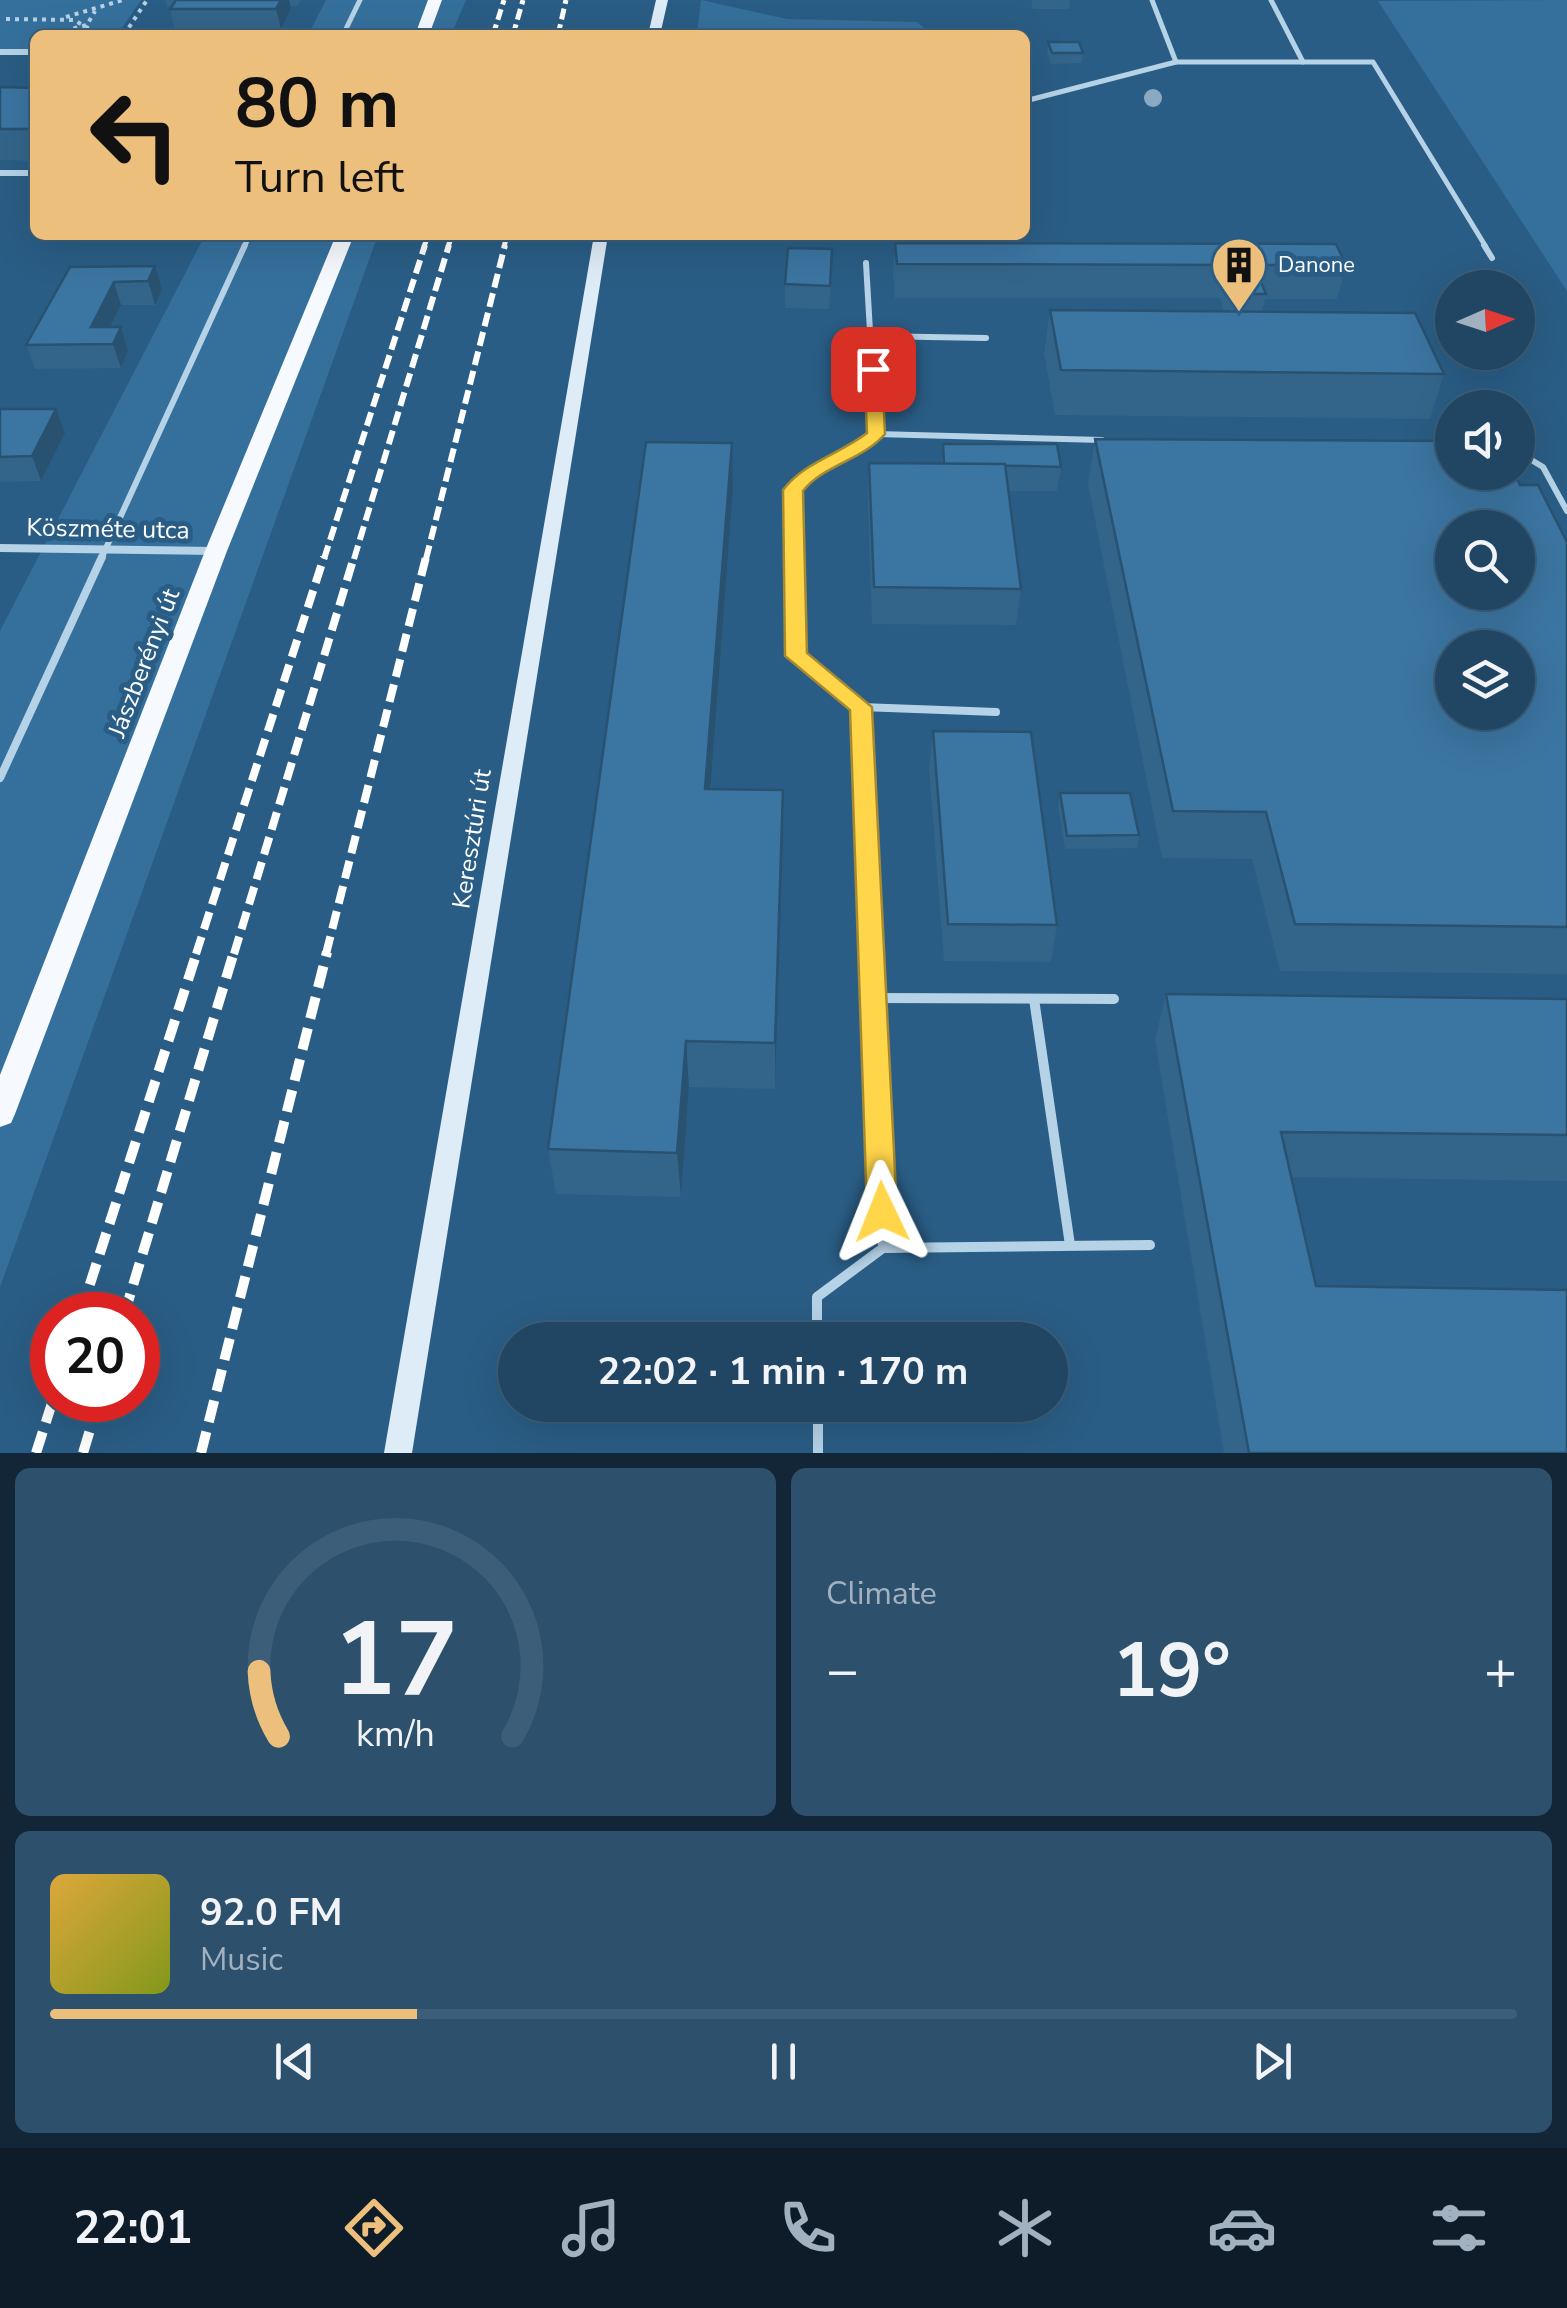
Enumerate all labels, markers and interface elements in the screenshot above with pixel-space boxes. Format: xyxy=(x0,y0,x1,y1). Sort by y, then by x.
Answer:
text: 80 m xyxy=(235,56,399,152)
icon: left xyxy=(70,70,200,200)
text: Turn left xyxy=(235,147,404,208)
building icon: Danone xyxy=(1209,235,1269,314)
place label: Danone xyxy=(1278,250,1355,280)
north arrow xyxy=(1435,270,1535,370)
map controls xyxy=(1435,270,1535,730)
pin xyxy=(831,327,916,412)
icon: arrive xyxy=(846,342,901,397)
button: sound xyxy=(1435,390,1535,490)
button: search xyxy=(1435,510,1535,610)
street label: Köszméte utca xyxy=(26,511,190,547)
street label: Jászberényi út xyxy=(100,584,188,743)
button: layers xyxy=(1435,630,1535,730)
street label: Keresztúri út xyxy=(444,766,500,911)
position arrow xyxy=(830,1160,934,1264)
speed limit sign: 20 xyxy=(30,1292,160,1422)
text: 22:02 · 1 min · 170 m xyxy=(598,1346,968,1397)
text: Climate xyxy=(826,1572,937,1615)
text: 17 xyxy=(333,1589,458,1731)
text: 19° xyxy=(1112,1620,1231,1722)
text: − xyxy=(826,1633,859,1708)
text: + xyxy=(1484,1633,1517,1708)
text: km/h xyxy=(356,1710,435,1759)
text: 92.0 FM xyxy=(200,1887,342,1938)
text: Music xyxy=(200,1938,283,1981)
icon: previous xyxy=(267,2034,322,2089)
icon: pause xyxy=(756,2034,811,2089)
icon: next xyxy=(1245,2034,1300,2089)
icon: directions xyxy=(339,2193,409,2263)
icon: music xyxy=(556,2193,626,2263)
icon: phone xyxy=(773,2193,843,2263)
icon: climate xyxy=(990,2193,1060,2263)
icon: car xyxy=(1207,2193,1277,2263)
icon: filters xyxy=(1424,2193,1494,2263)
text: 22:01 xyxy=(73,2198,193,2259)

